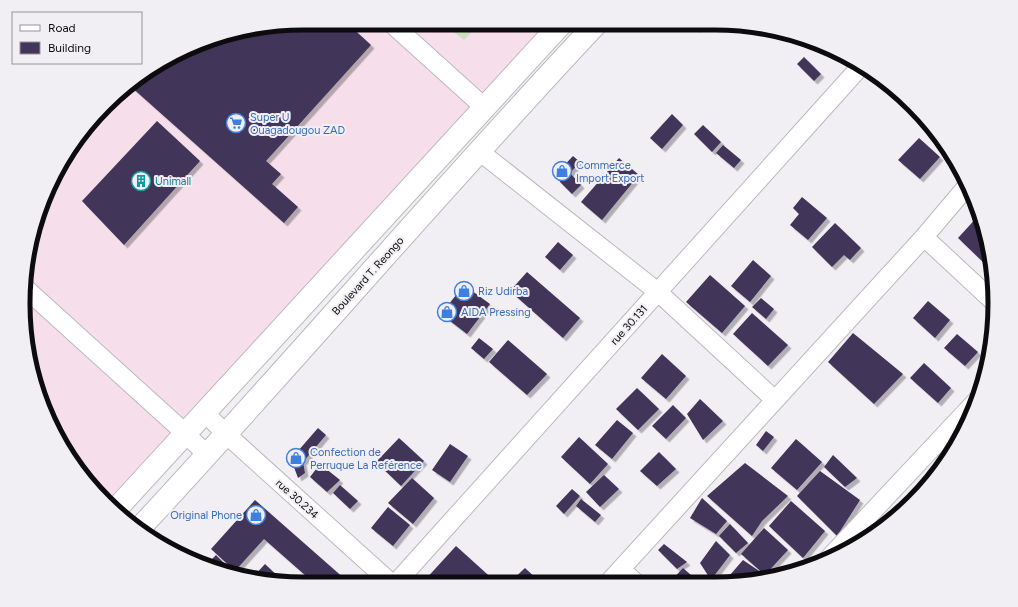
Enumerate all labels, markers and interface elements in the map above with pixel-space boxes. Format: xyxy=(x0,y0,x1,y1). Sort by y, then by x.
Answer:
legend xyxy=(12,12,142,64)
text: Road xyxy=(48,21,76,35)
text: Building xyxy=(48,41,91,55)
place label: Super U Ouagadougou ZAD xyxy=(250,111,346,137)
supermarket icon: Super U Ouagadougou ZAD xyxy=(225,112,247,134)
place label: Commerce Import Export xyxy=(576,159,644,185)
shop icon: Commerce Import Export xyxy=(551,160,573,182)
building icon: Unimall xyxy=(130,170,152,192)
place label: Unimall xyxy=(155,175,191,188)
street label: Boulevard T. Reongo xyxy=(329,234,407,318)
shop icon: Riz Udirba xyxy=(453,280,475,302)
place label: Riz Udirba xyxy=(478,285,528,298)
shop icon: AIDA Pressing xyxy=(436,301,458,323)
street label: rue 30.131 xyxy=(608,302,650,348)
place label: AIDA Pressing xyxy=(461,306,531,319)
place label: Confection de Perruque La Reférence xyxy=(310,446,422,472)
shop icon: Confection de Perruque La Reférence xyxy=(285,447,307,469)
street label: rue 30.234 xyxy=(273,476,321,522)
shop icon: Original Phone xyxy=(245,504,267,526)
place label: Original Phone xyxy=(170,509,242,522)

